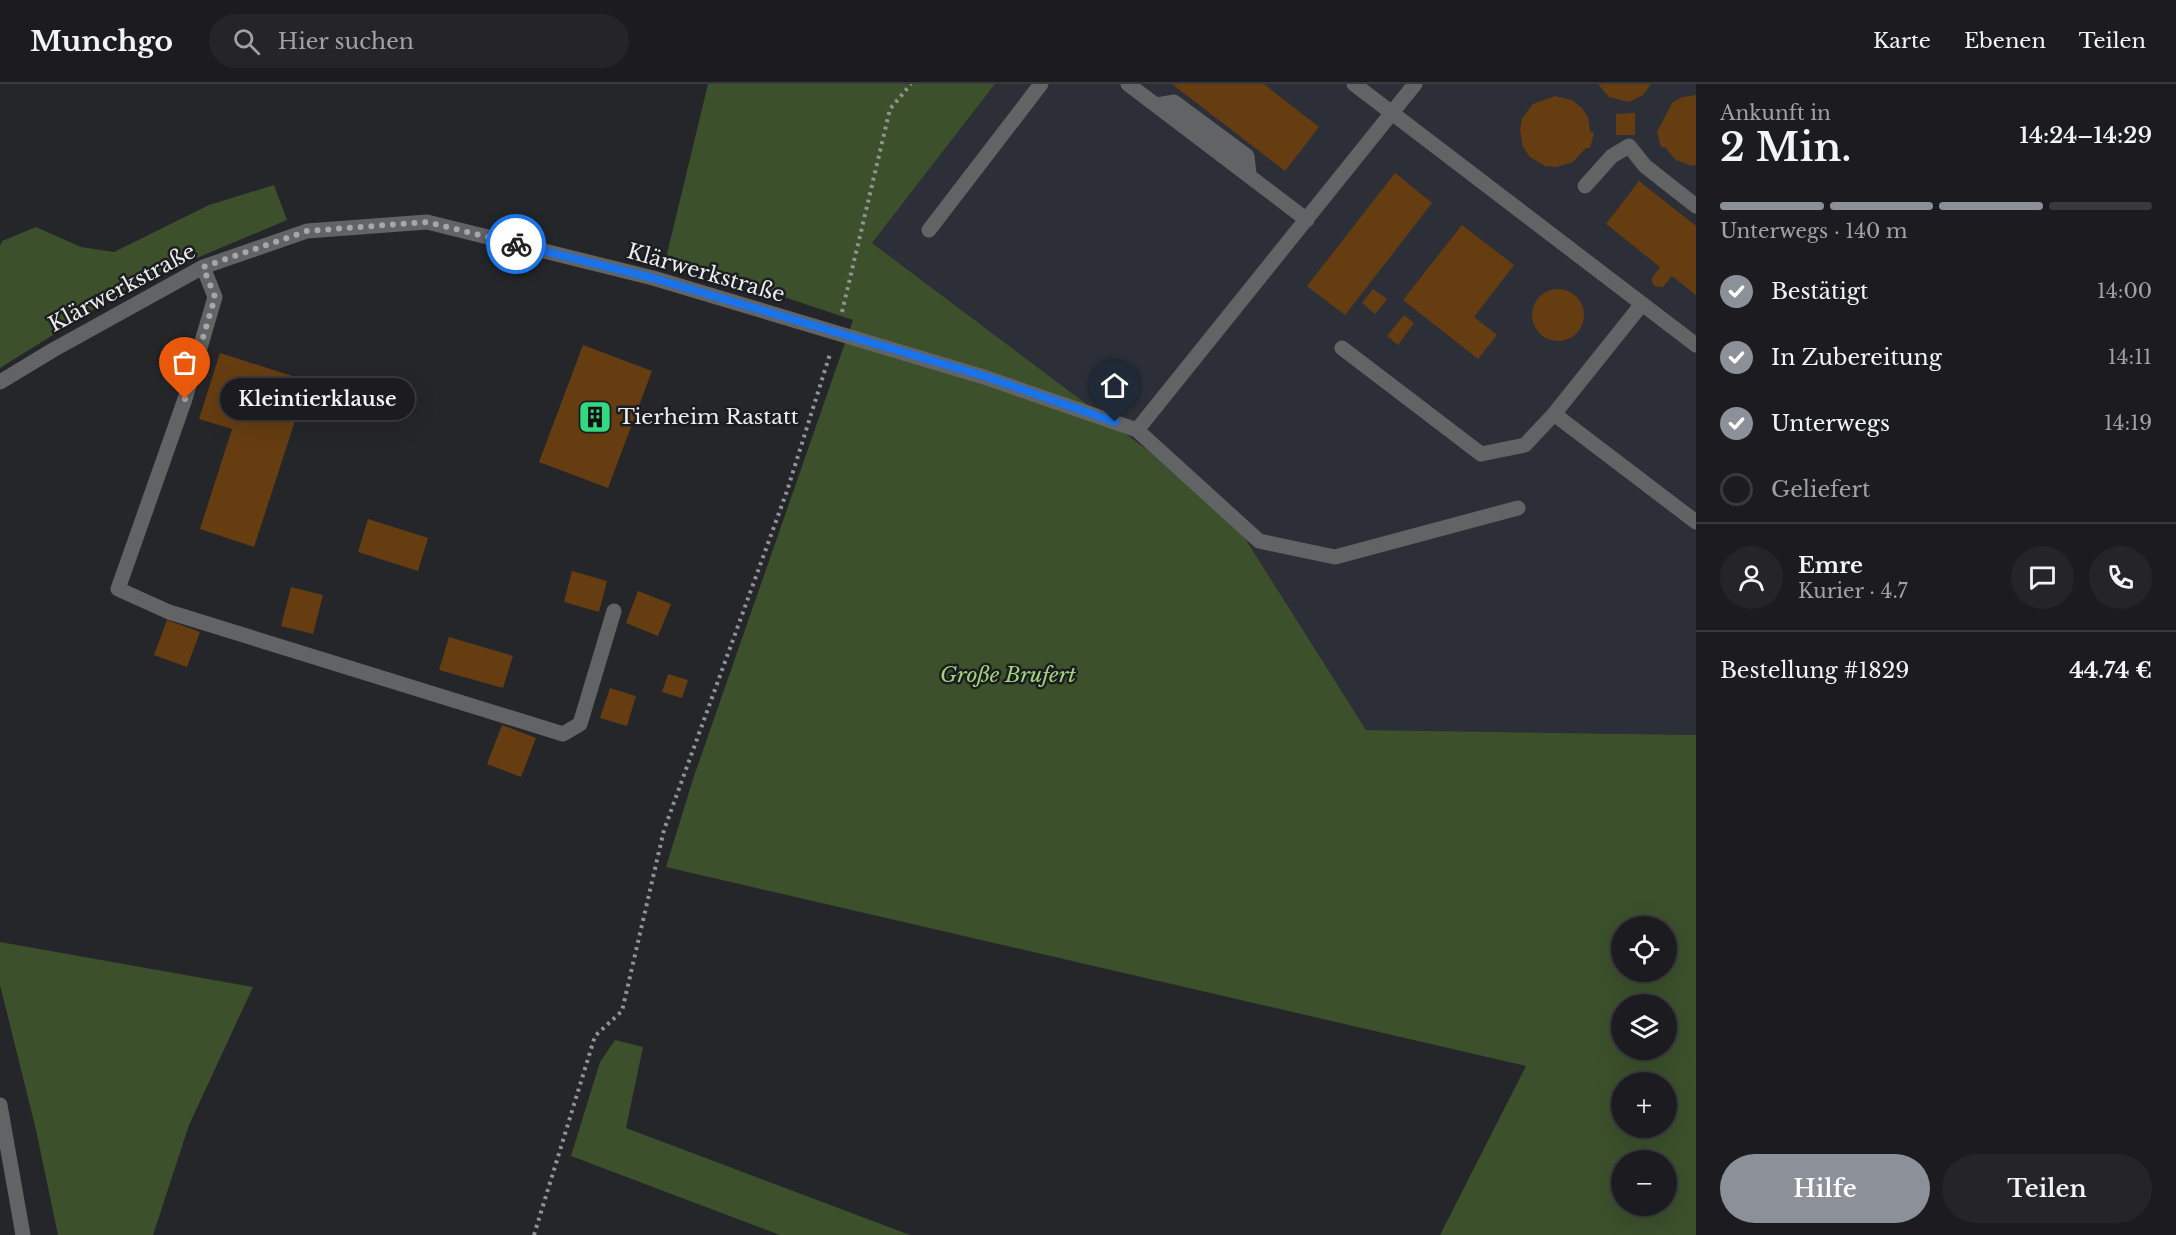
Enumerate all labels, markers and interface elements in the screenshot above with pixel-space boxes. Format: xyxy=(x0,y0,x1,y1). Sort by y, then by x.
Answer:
search box xyxy=(209,14,629,68)
text: Munchgo xyxy=(30,24,173,59)
icon: search xyxy=(230,25,263,58)
text: Hier suchen xyxy=(278,28,414,55)
text: Karte xyxy=(1873,28,1931,54)
text: Ebenen xyxy=(1964,28,2046,54)
text: Teilen xyxy=(2079,28,2146,54)
text: Ankunft in xyxy=(1720,101,1831,125)
text: 14:24–14:29 xyxy=(2019,122,2152,149)
text: 2 Min. xyxy=(1720,123,1852,172)
courier xyxy=(486,214,546,274)
text: Unterwegs · 140 m xyxy=(1720,219,1907,243)
icon: bike xyxy=(500,228,533,261)
street label: Klärwerkstraße xyxy=(44,238,200,338)
street label: Klärwerkstraße xyxy=(624,238,788,308)
icon: check xyxy=(1720,275,1753,308)
text: Bestätigt xyxy=(1771,278,1868,305)
text: 14:00 xyxy=(2097,279,2152,303)
pin xyxy=(159,337,210,399)
icon: check xyxy=(1720,341,1753,374)
text: In Zubereitung xyxy=(1771,344,1942,371)
text: 14:11 xyxy=(2108,345,2152,369)
icon: bag xyxy=(168,346,201,379)
pin xyxy=(1089,360,1140,422)
icon: home xyxy=(1098,369,1131,402)
callout: Kleintierklause xyxy=(221,378,416,420)
text: Kleintierklause xyxy=(238,387,397,411)
building icon: Tierheim Rastatt xyxy=(577,399,613,435)
place label: Tierheim Rastatt xyxy=(618,404,799,430)
icon: check xyxy=(1720,407,1753,440)
text: Unterwegs xyxy=(1771,410,1890,437)
text: 14:19 xyxy=(2104,411,2152,435)
text: Geliefert xyxy=(1771,476,1870,503)
button: person xyxy=(1720,546,1783,609)
button: chat xyxy=(2011,546,2074,609)
button: phone xyxy=(2089,546,2152,609)
text: Emre xyxy=(1798,552,1863,579)
text: Kurier · 4.7 xyxy=(1798,579,1908,603)
text: Bestellung #1829 xyxy=(1720,657,1909,684)
text: 44.74 € xyxy=(2069,657,2152,684)
park label: Große Brufert xyxy=(940,662,1076,688)
map controls xyxy=(1611,916,1677,1216)
button: locate xyxy=(1611,916,1677,982)
button: layers xyxy=(1611,994,1677,1060)
button: + xyxy=(1611,1072,1677,1138)
button: − xyxy=(1611,1150,1677,1216)
button: Hilfe xyxy=(1720,1154,1930,1223)
button: Teilen xyxy=(1942,1154,2152,1223)

